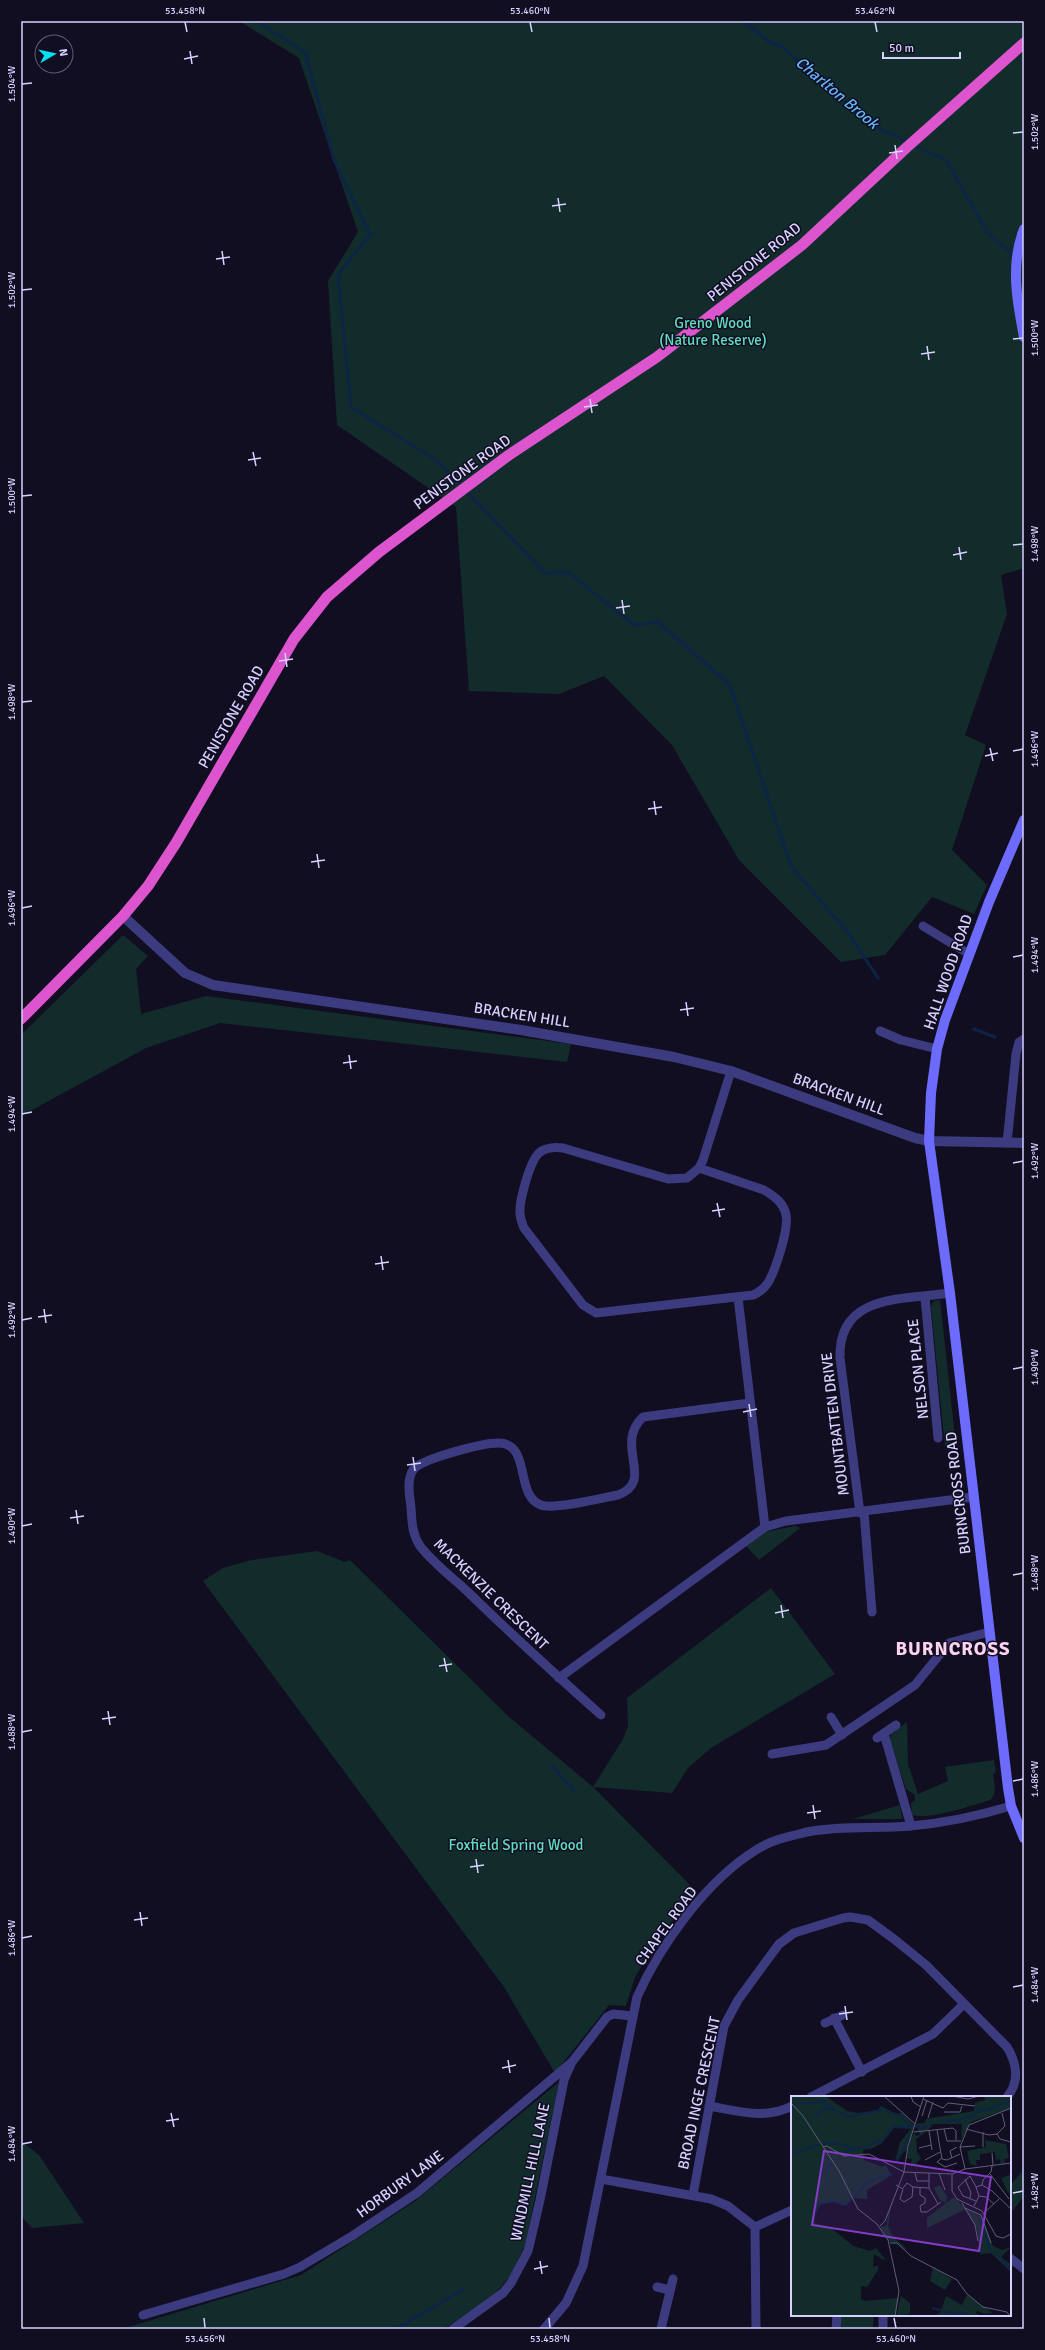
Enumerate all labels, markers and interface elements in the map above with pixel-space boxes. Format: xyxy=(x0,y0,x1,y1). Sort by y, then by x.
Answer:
text: 53.458°N xyxy=(165,5,205,17)
text: 53.460°N xyxy=(510,5,550,17)
text: 53.462°N xyxy=(855,5,895,17)
north arrow xyxy=(34,34,74,74)
scale bar xyxy=(883,34,960,60)
text: 50 m xyxy=(889,41,914,56)
text: N xyxy=(56,48,70,57)
water label: Charlton Brook xyxy=(791,52,884,135)
text: 1.504°W xyxy=(6,65,18,102)
text: 1.502°W xyxy=(1029,113,1041,150)
street label: PENISTONE ROAD xyxy=(703,219,805,305)
text: 1.502°W xyxy=(6,271,18,308)
park label: Greno Wood (Nature Reserve) xyxy=(659,314,767,349)
text: 1.500°W xyxy=(1029,319,1041,356)
street label: PENISTONE ROAD xyxy=(410,431,514,513)
text: 1.500°W xyxy=(6,477,18,514)
text: 1.498°W xyxy=(1029,525,1041,562)
street label: PENISTONE ROAD xyxy=(194,662,268,772)
text: 1.498°W xyxy=(6,683,18,720)
text: 1.496°W xyxy=(1029,730,1041,767)
text: 1.496°W xyxy=(6,889,18,926)
street label: HALL WOOD ROAD xyxy=(920,912,976,1032)
text: 1.494°W xyxy=(1029,936,1041,973)
street label: BRACKEN HILL xyxy=(473,999,572,1032)
street label: BRACKEN HILL xyxy=(790,1069,888,1119)
text: 1.494°W xyxy=(6,1095,18,1132)
text: 1.492°W xyxy=(1029,1142,1041,1179)
text: 1.492°W xyxy=(6,1301,18,1338)
street label: NELSON PLACE xyxy=(904,1318,932,1420)
text: 1.490°W xyxy=(1029,1348,1041,1385)
street label: MOUNTBATTEN DRIVE xyxy=(817,1351,853,1497)
street label: BURNCROSS ROAD xyxy=(942,1431,974,1555)
text: 1.490°W xyxy=(6,1507,18,1544)
street label: MACKENZIE CRESCENT xyxy=(430,1535,552,1654)
text: 1.488°W xyxy=(1029,1554,1041,1591)
district label: BURNCROSS xyxy=(895,1637,1011,1661)
text: 1.488°W xyxy=(6,1713,18,1750)
text: 1.486°W xyxy=(1029,1760,1041,1797)
park label: Foxfield Spring Wood xyxy=(449,1836,584,1854)
street label: CHAPEL ROAD xyxy=(631,1883,701,1969)
text: 1.486°W xyxy=(6,1919,18,1956)
text: 1.484°W xyxy=(1029,1966,1041,2003)
street label: BROAD INGE CRESCENT xyxy=(674,2014,724,2171)
inset map xyxy=(791,2096,1011,2316)
street label: WINDMILL HILL LANE xyxy=(507,2101,553,2243)
text: 1.484°W xyxy=(6,2125,18,2162)
street label: HORBURY LANE xyxy=(353,2146,447,2222)
text: 1.482°W xyxy=(1029,2172,1041,2209)
text: 53.456°N xyxy=(185,2333,225,2345)
text: 53.458°N xyxy=(530,2333,570,2345)
text: 53.460°N xyxy=(876,2333,916,2345)

